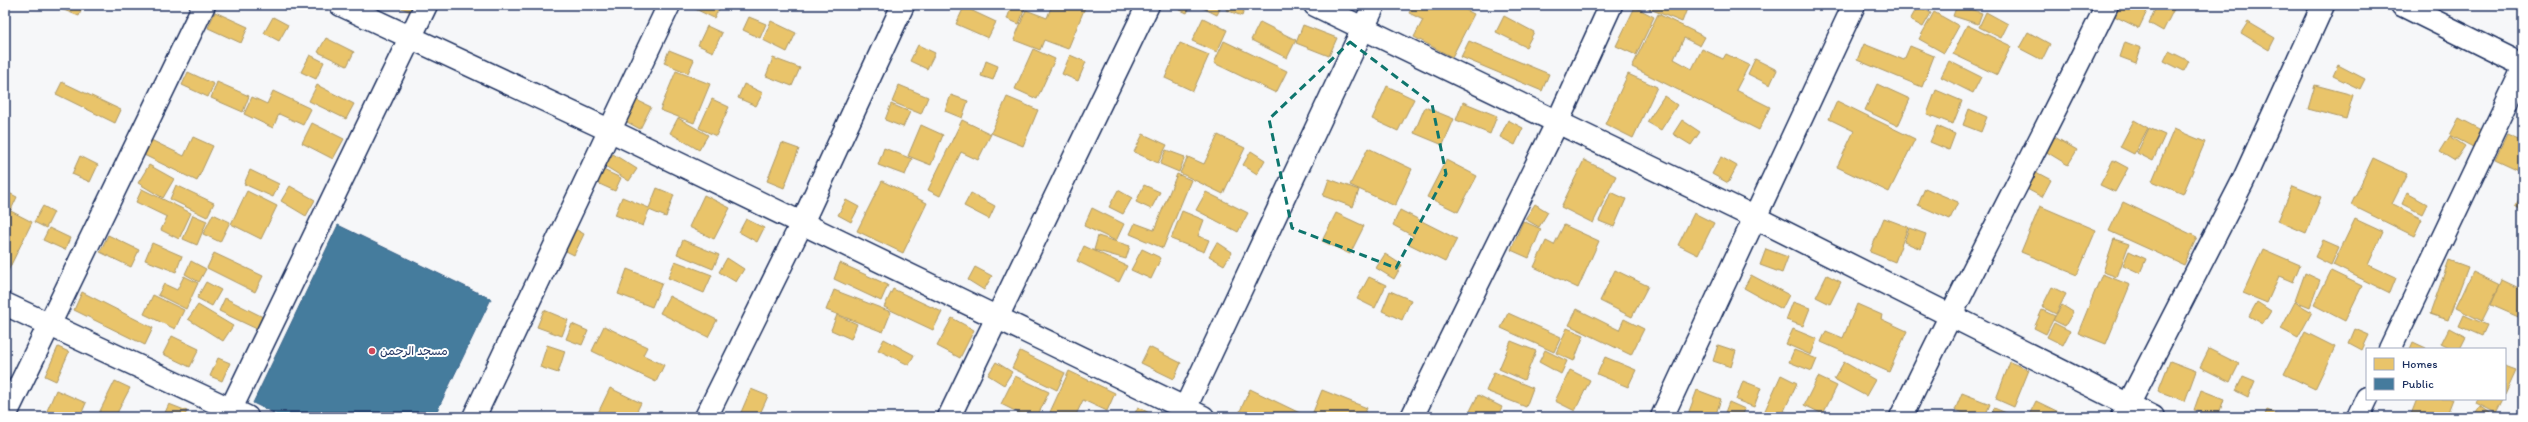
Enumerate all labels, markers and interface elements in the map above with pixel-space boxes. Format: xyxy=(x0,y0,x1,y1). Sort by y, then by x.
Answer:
place label: مسجد الرحمن xyxy=(380,344,448,359)
marker: مسجد الرحمن xyxy=(367,346,377,356)
legend xyxy=(2366,348,2506,400)
text: Homes xyxy=(2402,357,2438,371)
text: Public xyxy=(2402,377,2434,391)

